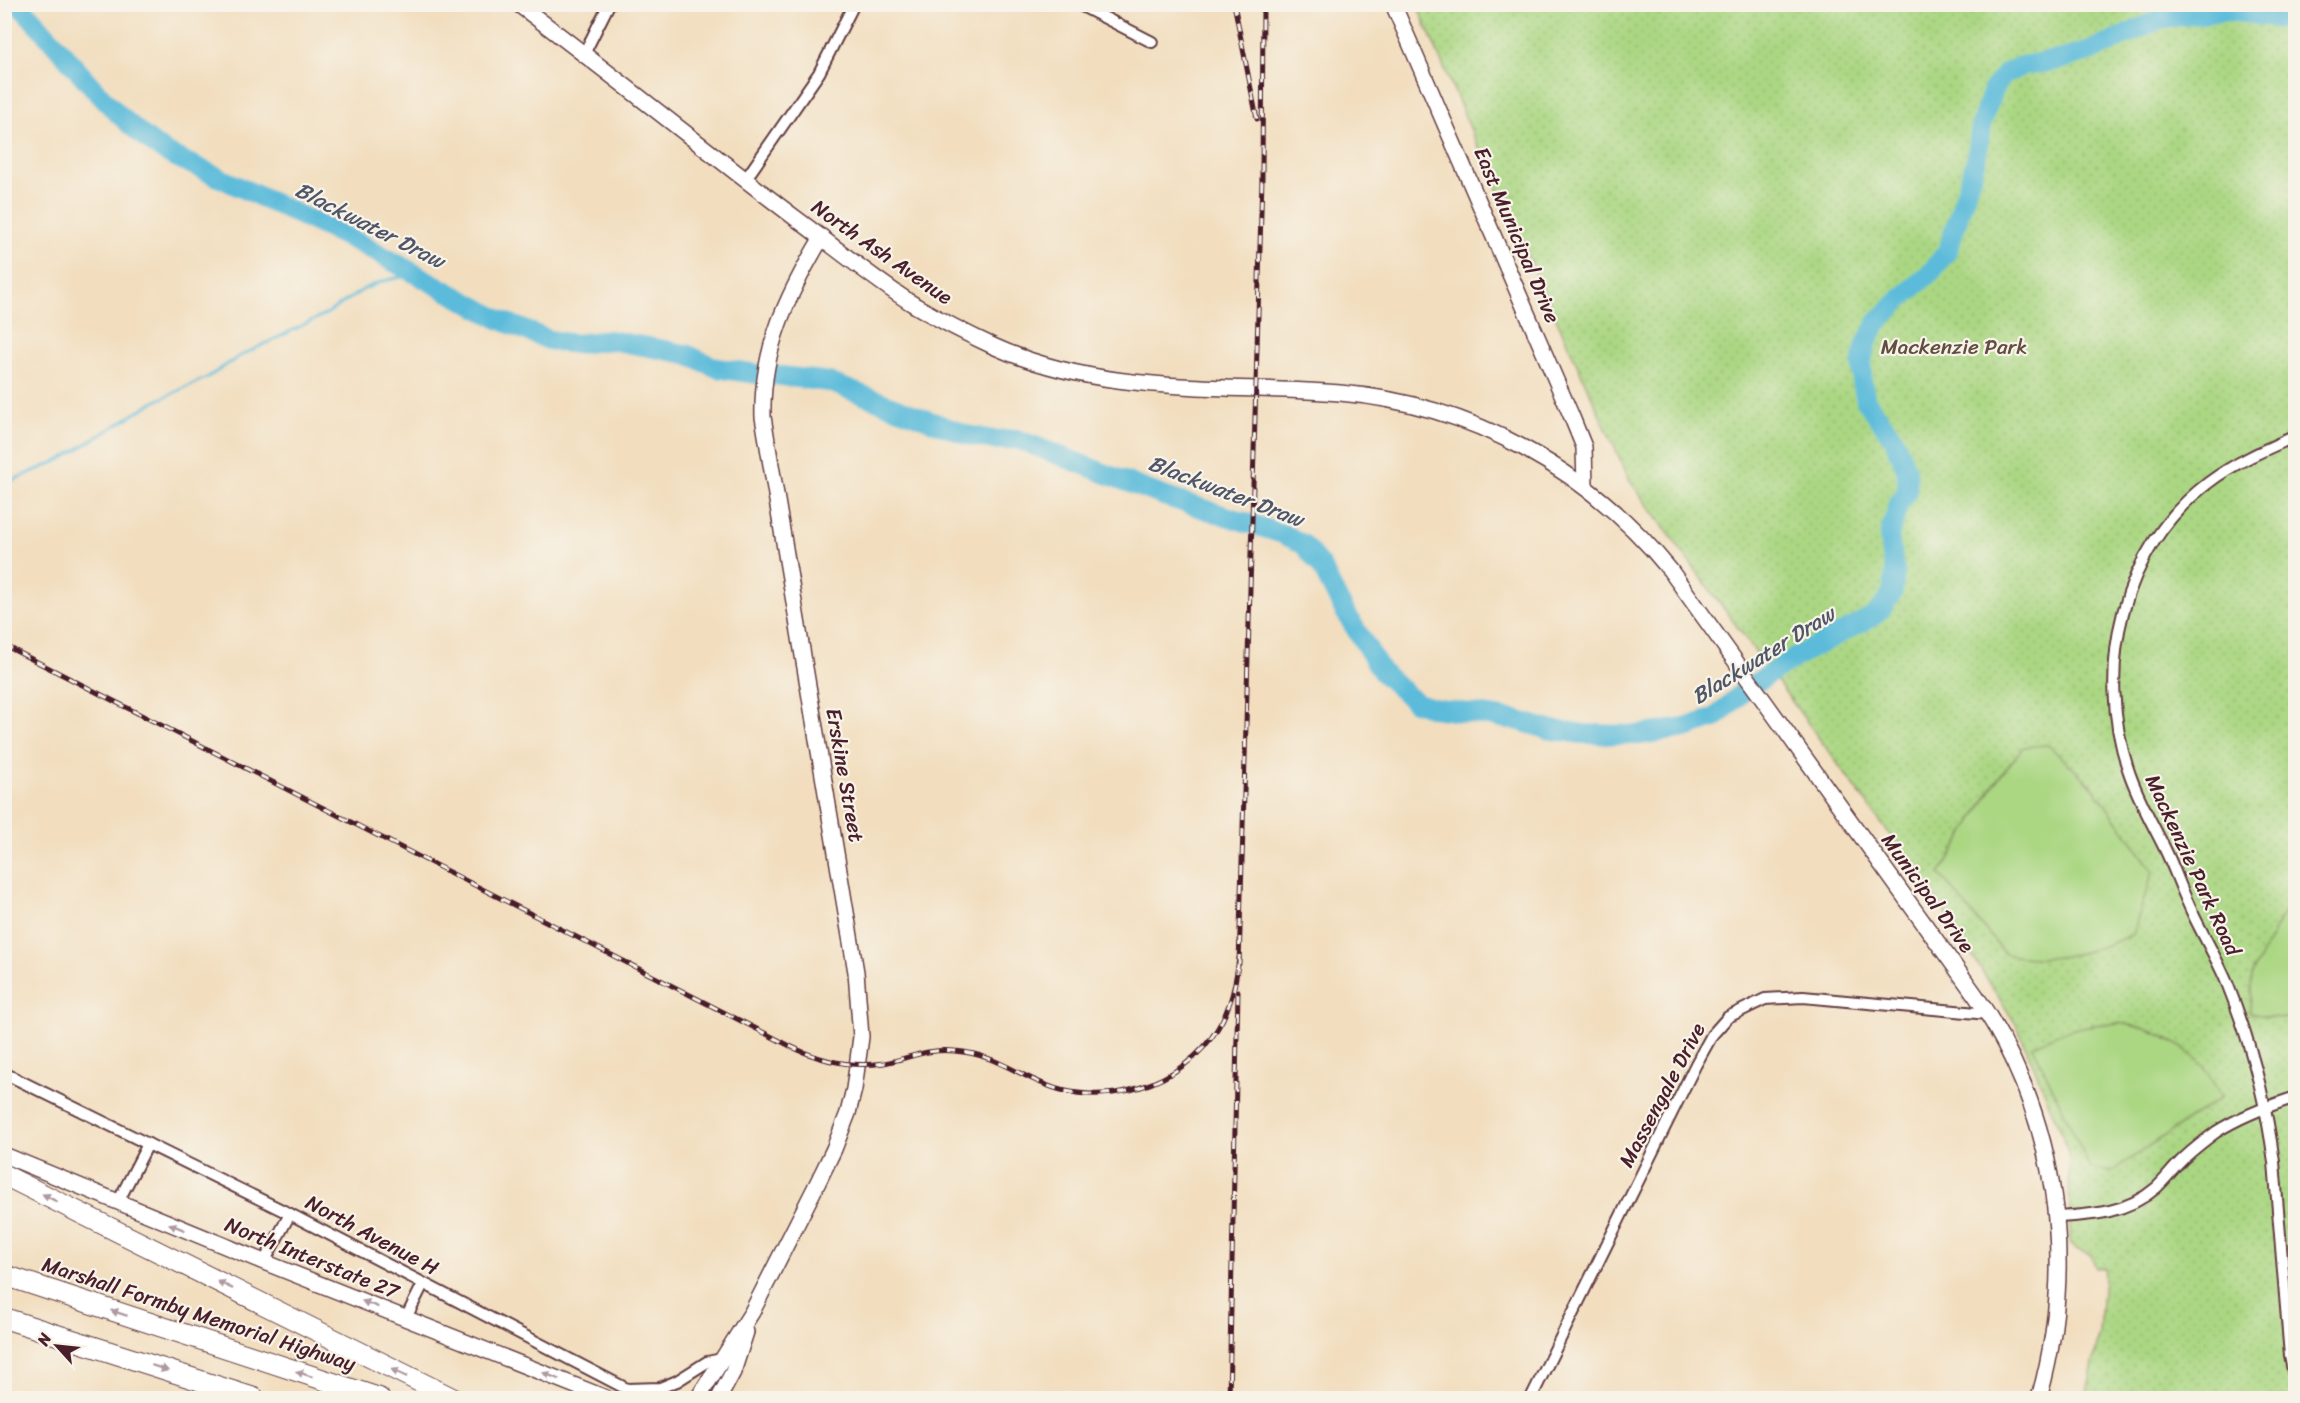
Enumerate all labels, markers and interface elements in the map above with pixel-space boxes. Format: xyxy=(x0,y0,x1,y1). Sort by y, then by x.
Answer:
street label: East Municipal Drive xyxy=(1463,141,1571,330)
water label: Blackwater Draw xyxy=(288,171,454,281)
street label: North Ash Avenue xyxy=(803,189,961,315)
park label: Mackenzie Park xyxy=(1881,328,2027,366)
water label: Blackwater Draw xyxy=(1143,444,1312,540)
water label: Blackwater Draw xyxy=(1683,594,1845,715)
street label: Erskine Street xyxy=(815,705,875,845)
street label: Mackenzie Park Road xyxy=(2134,768,2253,964)
street label: Municipal Drive xyxy=(1871,825,1985,961)
street label: Massengale Drive xyxy=(1608,1016,1716,1174)
street label: North Avenue H xyxy=(298,1184,446,1286)
one-way arrow xyxy=(42,1194,59,1203)
street label: North Interstate 27 xyxy=(219,1206,407,1311)
one-way arrow xyxy=(168,1222,186,1232)
street label: Marshall Formby Memorial Highway xyxy=(37,1245,361,1383)
one-way arrow xyxy=(216,1280,233,1290)
one-way arrow xyxy=(361,1299,379,1309)
one-way arrow xyxy=(110,1307,128,1317)
north arrow xyxy=(27,1316,87,1376)
text: N xyxy=(28,1327,60,1352)
one-way arrow xyxy=(151,1364,169,1373)
one-way arrow xyxy=(391,1368,408,1377)
one-way arrow xyxy=(295,1369,313,1378)
one-way arrow xyxy=(542,1371,560,1381)

